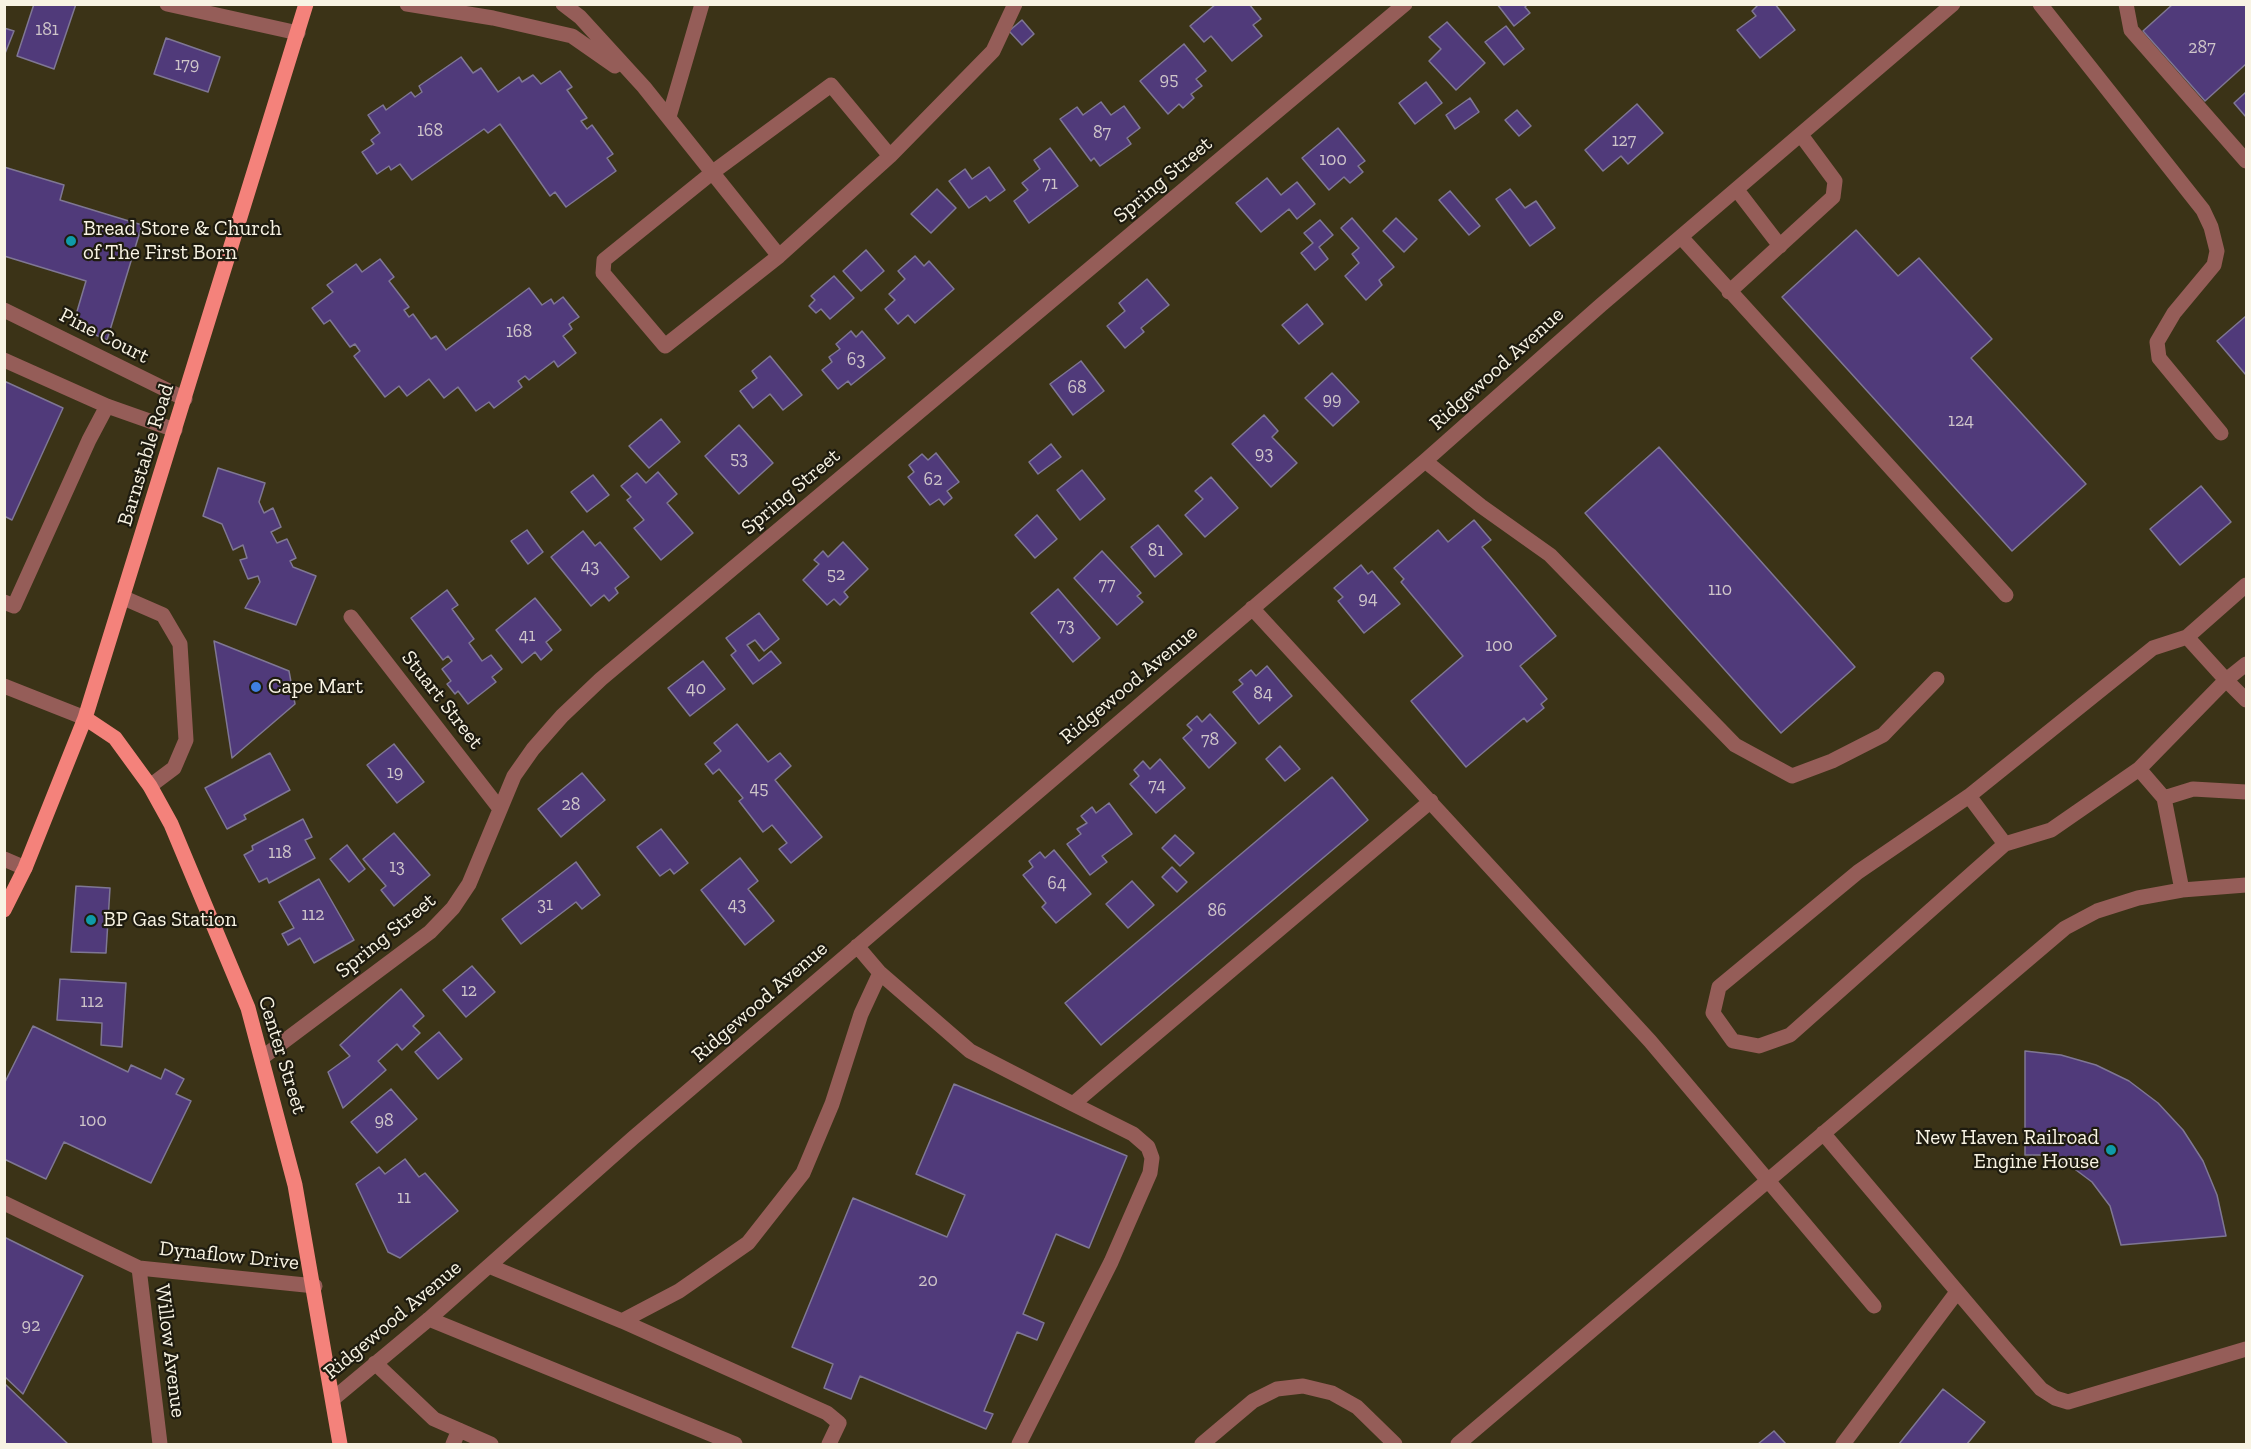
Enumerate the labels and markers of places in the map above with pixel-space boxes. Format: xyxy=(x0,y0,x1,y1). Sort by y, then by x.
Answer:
place label: Bread Store & Church of The First Born xyxy=(83,216,282,266)
marker: Bread Store & Church of The First Born xyxy=(64,234,78,248)
place label: Cape Mart xyxy=(268,674,363,700)
marker: Cape Mart xyxy=(249,680,263,694)
place label: BP Gas Station xyxy=(103,907,237,933)
marker: BP Gas Station xyxy=(84,913,98,927)
place label: New Haven Railroad Engine House xyxy=(1915,1125,2099,1175)
marker: New Haven Railroad Engine House xyxy=(2104,1143,2118,1157)

